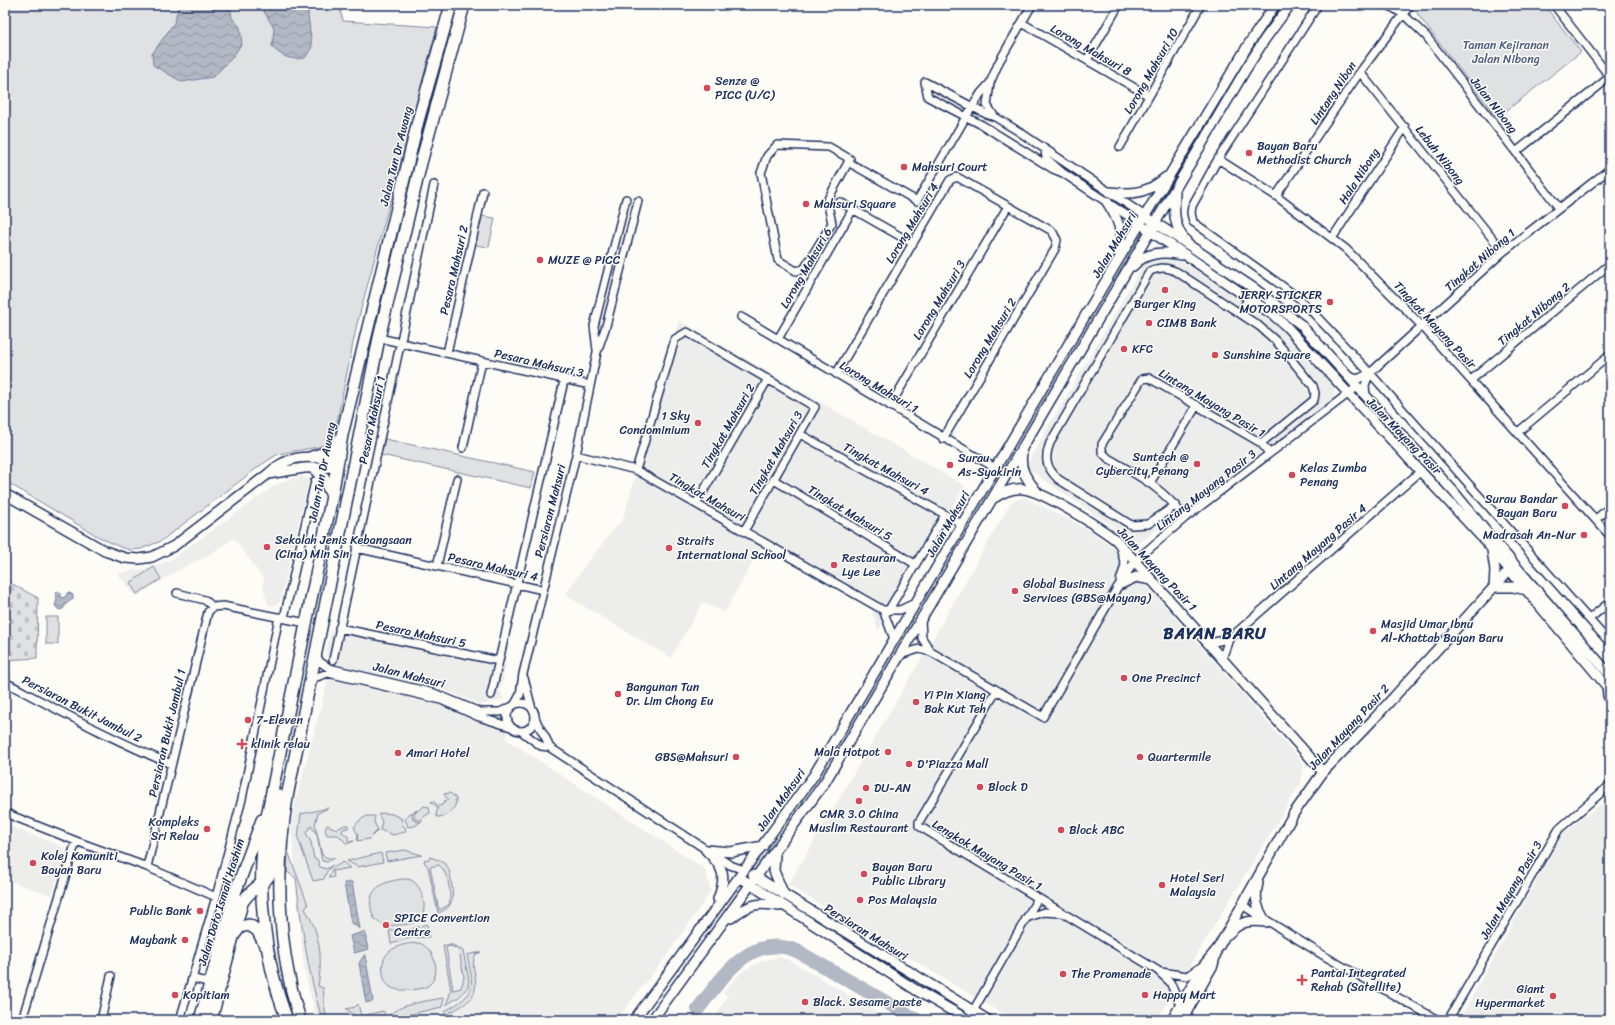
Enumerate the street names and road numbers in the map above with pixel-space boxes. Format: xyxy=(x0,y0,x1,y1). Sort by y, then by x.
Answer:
street label: Lorong Mahsuri 8 xyxy=(1046,18,1136,82)
street label: Lorong Mahsuri 10 xyxy=(1117,23,1185,118)
street label: Lintang Nibon xyxy=(1303,56,1363,129)
street label: Jalan Nibong xyxy=(1464,71,1523,138)
street label: Jalan Tun Dr Awang xyxy=(373,104,419,209)
street label: Lebuh Nibong xyxy=(1409,120,1471,190)
street label: Hala Nibong xyxy=(1332,143,1386,209)
street label: Lorong Mahsuri 4 xyxy=(879,178,945,268)
street label: Jalan Mahsuri xyxy=(1085,207,1143,283)
street label: Pesara Mahsuri 2 xyxy=(433,223,475,317)
street label: Lorong Mahsuri 6 xyxy=(774,223,838,313)
street label: Tingkat Nibong 1 xyxy=(1439,223,1521,297)
street label: Lorong Mahsuri 3 xyxy=(906,255,972,344)
street label: Tingkat Mayang Pasir xyxy=(1388,276,1483,375)
street label: Tingkat Nibong 2 xyxy=(1492,277,1576,351)
street label: Lorong Mahsuri 2 xyxy=(957,293,1023,383)
street label: Pesara Mahsuri 3 xyxy=(492,342,586,384)
street label: Lorong Mahsuri 1 xyxy=(835,355,923,419)
street label: Lintang Mayang Pasir 1 xyxy=(1154,362,1270,444)
street label: Pesara Mahsuri 1 xyxy=(352,374,392,466)
street label: Tingkat Mahsuri 2 xyxy=(695,379,761,473)
street label: Jalan Mayang Pasir xyxy=(1360,391,1448,481)
street label: Tingkat Mahsuri 3 xyxy=(743,406,809,499)
street label: Jalan Tun Dr Awang xyxy=(301,420,343,525)
street label: Tingkat Mahsuri 4 xyxy=(839,436,934,502)
street label: Lintang Mayang Pasir 3 xyxy=(1151,443,1261,536)
street label: Persiaran Mahsuri xyxy=(528,461,572,560)
street label: Tingkat Mahsuri xyxy=(665,466,750,528)
street label: Tingkat Mahsuri 5 xyxy=(803,479,897,547)
street label: Jalan Mahsuri xyxy=(920,486,976,562)
street label: Lintang Mayang Pasir 4 xyxy=(1264,498,1372,596)
street label: Jalan Mayang Pasir 1 xyxy=(1111,521,1202,617)
street label: Pesara Mahsuri 4 xyxy=(446,546,541,588)
street label: Pesara Mahsuri 5 xyxy=(374,614,468,654)
street label: Jalan Mahsuri xyxy=(370,655,448,695)
street label: Persiaran Bukit Jambul 1 xyxy=(142,667,192,799)
street label: Persiaran Bukit Jambul 2 xyxy=(18,669,146,749)
street label: Jalan Mayang Pasir 2 xyxy=(1302,679,1395,776)
street label: Jalan Mahsuri xyxy=(750,763,812,837)
street label: Lengkok Mayang Pasir 1 xyxy=(928,813,1046,897)
street label: Jalan Dato Ismail Hashim xyxy=(191,836,251,969)
street label: Jalan Mayang Pasir 3 xyxy=(1473,836,1548,944)
street label: Persiaran Mahsuri xyxy=(820,897,913,967)

